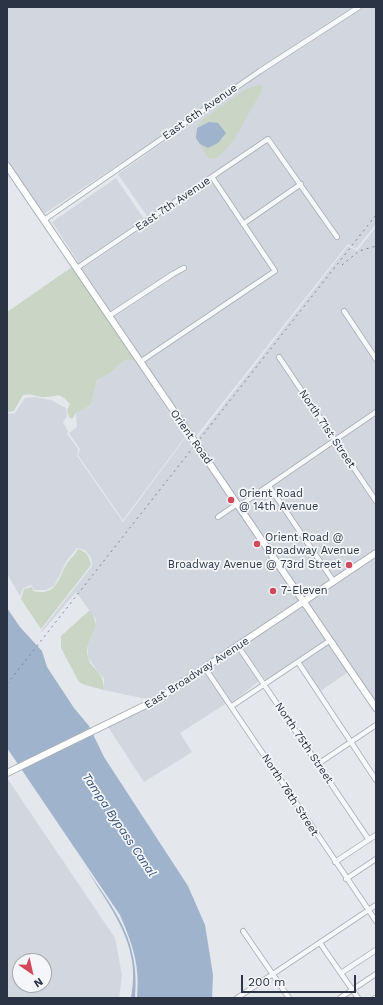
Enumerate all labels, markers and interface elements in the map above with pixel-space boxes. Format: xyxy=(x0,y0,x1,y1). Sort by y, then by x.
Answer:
street label: East 6th Avenue xyxy=(160,81,240,143)
street label: East 7th Avenue xyxy=(133,174,213,234)
street label: North 71st Street xyxy=(296,387,358,471)
street label: Orient Road xyxy=(167,407,215,467)
place label: Orient Road @ 14th Avenue xyxy=(239,487,318,513)
marker: Orient Road @ 14th Avenue xyxy=(226,495,236,505)
place label: Orient Road @ Broadway Avenue xyxy=(265,531,360,557)
marker: Orient Road @ Broadway Avenue xyxy=(252,539,262,549)
place label: Broadway Avenue @ 73rd Street xyxy=(168,558,341,572)
marker: Broadway Avenue @ 73rd Street xyxy=(344,560,354,570)
place label: 7-Eleven xyxy=(281,584,328,598)
marker: 7-Eleven xyxy=(268,586,278,596)
street label: East Broadway Avenue xyxy=(142,634,252,712)
street label: North 75th Street xyxy=(272,700,336,786)
street label: North 76th Street xyxy=(259,752,321,838)
water label: Tampa Bypass Canal xyxy=(79,770,159,880)
north arrow xyxy=(12,953,52,993)
scale bar xyxy=(243,967,358,993)
text: N xyxy=(31,975,45,990)
text: 200 m xyxy=(248,975,285,989)

